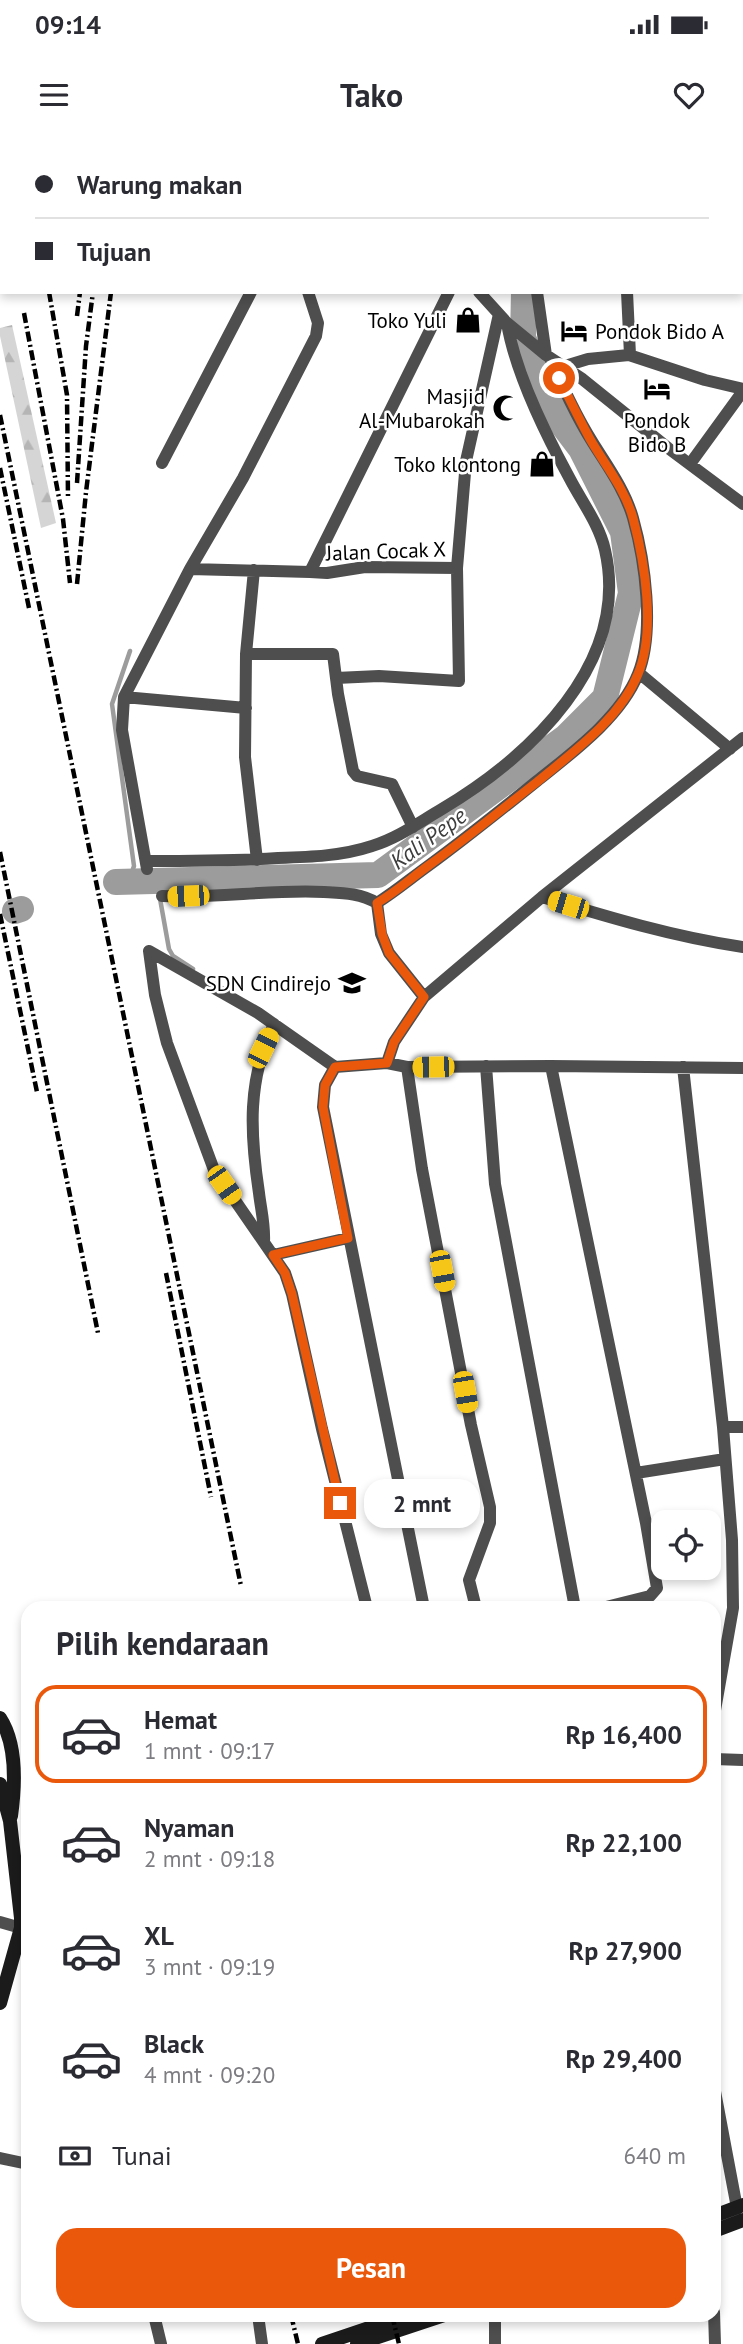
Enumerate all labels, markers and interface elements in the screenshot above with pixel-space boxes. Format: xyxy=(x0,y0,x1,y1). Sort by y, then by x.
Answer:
text: 09:14 xyxy=(35,8,101,41)
text: Tako xyxy=(340,74,403,116)
icon: menu xyxy=(35,76,73,114)
icon: heart xyxy=(670,76,708,114)
text: Warung makan xyxy=(77,168,243,201)
text: Tujuan xyxy=(77,235,151,268)
shop icon: Toko Yuli xyxy=(453,305,483,335)
place label: Toko Yuli xyxy=(367,307,447,334)
hotel icon: Pondok Bido A xyxy=(559,316,589,346)
place label: Pondok Bido A xyxy=(595,318,725,345)
route start xyxy=(543,362,575,394)
hotel icon: Pondok Bido B xyxy=(642,374,672,404)
place label: Masjid Al-Mubarokah xyxy=(359,383,485,434)
mosque icon: Masjid Al-Mubarokah xyxy=(491,393,521,423)
place label: Pondok Bido B xyxy=(624,407,690,458)
shop icon: Toko klontong xyxy=(527,449,557,479)
place label: Toko klontong xyxy=(394,451,521,478)
street label: Jalan Cocak X xyxy=(325,535,446,567)
water label: Kali Pepe xyxy=(384,800,472,875)
car xyxy=(167,885,210,907)
car xyxy=(545,889,592,921)
school or university icon: SDN Cindirejo xyxy=(337,968,367,998)
place label: SDN Cindirejo xyxy=(206,970,331,997)
car xyxy=(245,1025,282,1071)
car xyxy=(412,1056,455,1078)
car xyxy=(204,1162,245,1208)
car xyxy=(428,1248,457,1294)
car xyxy=(452,1369,479,1415)
callout: 2 mnt xyxy=(364,1478,480,1528)
route end xyxy=(324,1487,356,1519)
text: 2 mnt xyxy=(393,1489,451,1518)
map controls xyxy=(651,1510,721,1580)
button: locate xyxy=(651,1510,721,1580)
text: Pilih kendaraan xyxy=(56,1622,269,1664)
icon: car xyxy=(60,1703,123,1766)
text: Hemat xyxy=(144,1703,217,1736)
text: Rp 16,400 xyxy=(565,1718,682,1751)
text: 1 mnt · 09:17 xyxy=(144,1736,275,1765)
icon: car xyxy=(60,1811,123,1874)
text: Nyaman xyxy=(144,1811,234,1844)
text: Rp 22,100 xyxy=(565,1826,682,1859)
text: 2 mnt · 09:18 xyxy=(144,1844,275,1873)
icon: car xyxy=(60,1919,123,1982)
text: XL xyxy=(144,1919,174,1952)
text: Rp 27,900 xyxy=(569,1934,682,1967)
text: 3 mnt · 09:19 xyxy=(144,1952,275,1981)
icon: car xyxy=(60,2027,123,2090)
text: Black xyxy=(144,2027,204,2060)
text: Rp 29,400 xyxy=(565,2042,682,2075)
text: 4 mnt · 09:20 xyxy=(144,2060,275,2089)
icon: cash xyxy=(56,2137,94,2175)
text: Tunai xyxy=(112,2139,172,2172)
text: 640 m xyxy=(624,2141,686,2170)
button: Pesan xyxy=(56,2228,686,2308)

